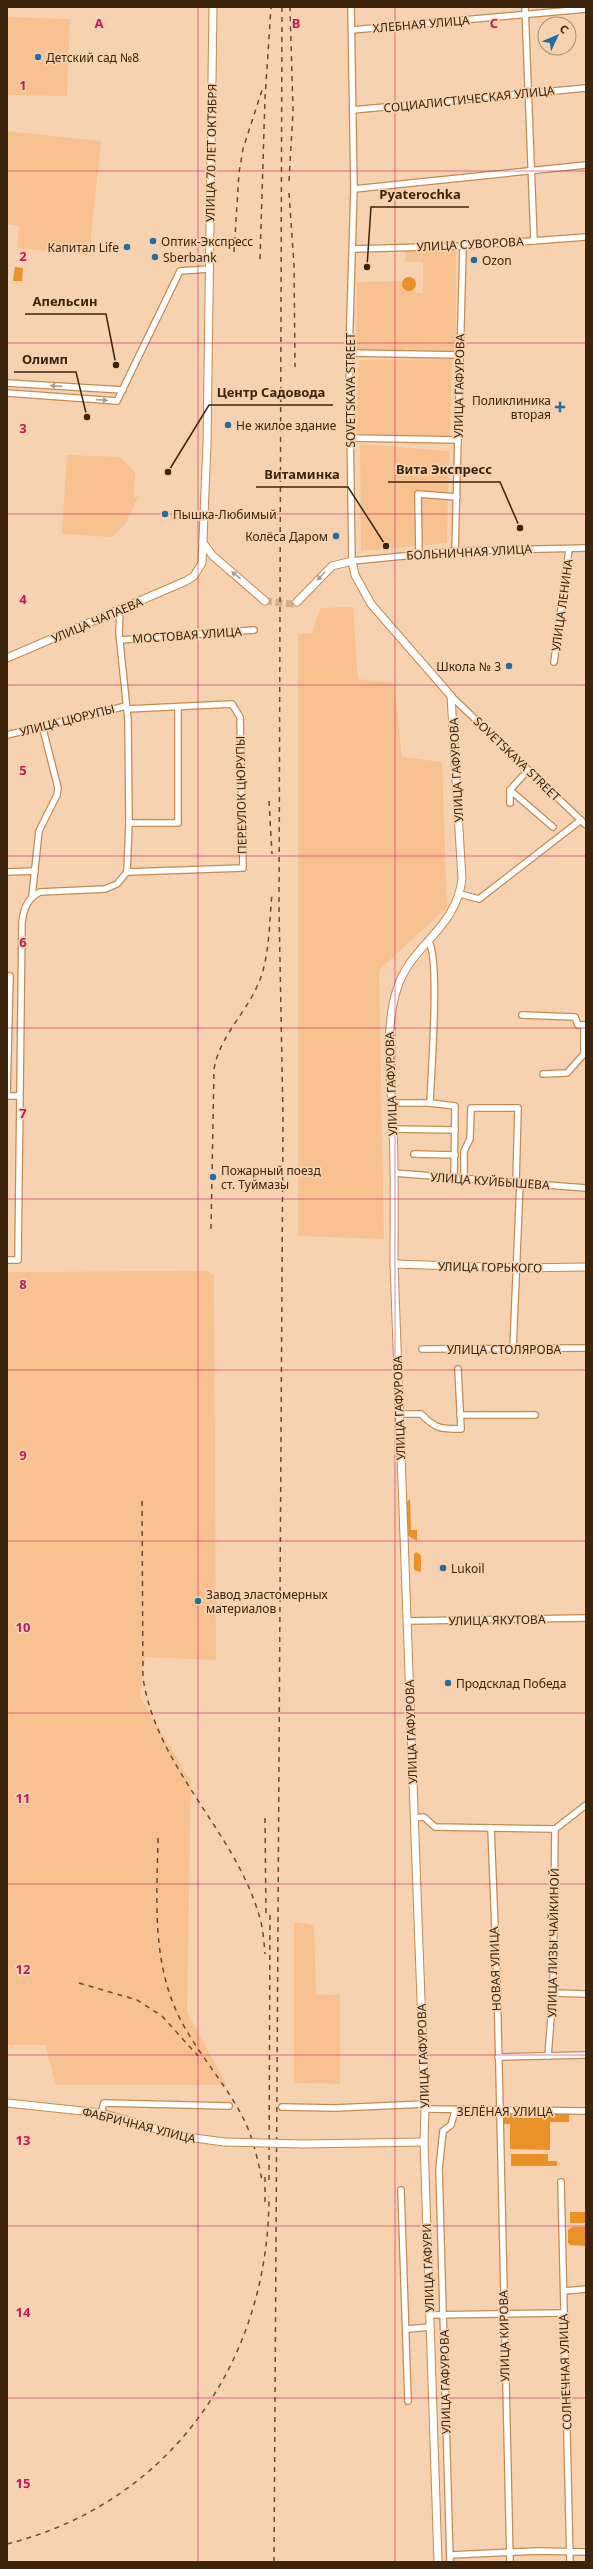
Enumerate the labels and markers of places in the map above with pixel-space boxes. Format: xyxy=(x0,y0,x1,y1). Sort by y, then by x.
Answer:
place label: Детский сад №8 xyxy=(46,49,139,66)
marker: Детский сад №8 xyxy=(33,52,43,62)
callout: Pyaterochka xyxy=(371,182,469,207)
place label: Оптик-Экспресс xyxy=(161,233,253,250)
marker: Оптик-Экспресс xyxy=(148,236,158,246)
place label: Капитал Life xyxy=(48,239,119,256)
marker: Капитал Life xyxy=(122,242,132,252)
place label: Sberbank xyxy=(163,249,217,266)
marker: Sberbank xyxy=(150,252,160,262)
place label: Ozon xyxy=(482,252,512,269)
marker: Ozon xyxy=(469,255,479,265)
callout: Апельсин xyxy=(25,289,106,314)
callout: Олимп xyxy=(14,347,76,372)
callout: Центр Садовода xyxy=(209,380,333,405)
place label: Поликлиника вторая xyxy=(472,392,551,423)
marker: Поликлиника вторая xyxy=(554,401,566,413)
place label: Не жилое здание xyxy=(236,417,337,434)
marker: Не жилое здание xyxy=(223,420,233,430)
callout: Вита Экспресс xyxy=(388,457,500,482)
callout: Витаминка xyxy=(256,462,348,487)
place label: Пышка-Любимый xyxy=(173,506,277,523)
marker: Пышка-Любимый xyxy=(160,509,170,519)
place label: Колёса Даром xyxy=(245,528,328,545)
marker: Колёса Даром xyxy=(331,531,341,541)
place label: Школа № 3 xyxy=(436,658,501,675)
marker: Школа № 3 xyxy=(504,661,514,671)
place label: Пожарный поезд ст. Туймазы xyxy=(221,1162,321,1193)
marker: Пожарный поезд ст. Туймазы xyxy=(208,1172,218,1182)
place label: Lukoil xyxy=(451,1560,485,1577)
marker: Lukoil xyxy=(438,1563,448,1573)
place label: Завод эластомерных материалов xyxy=(206,1586,329,1617)
marker: Завод эластомерных материалов xyxy=(193,1596,203,1606)
place label: Продсклад Победа xyxy=(456,1675,566,1692)
marker: Продсклад Победа xyxy=(443,1678,453,1688)

